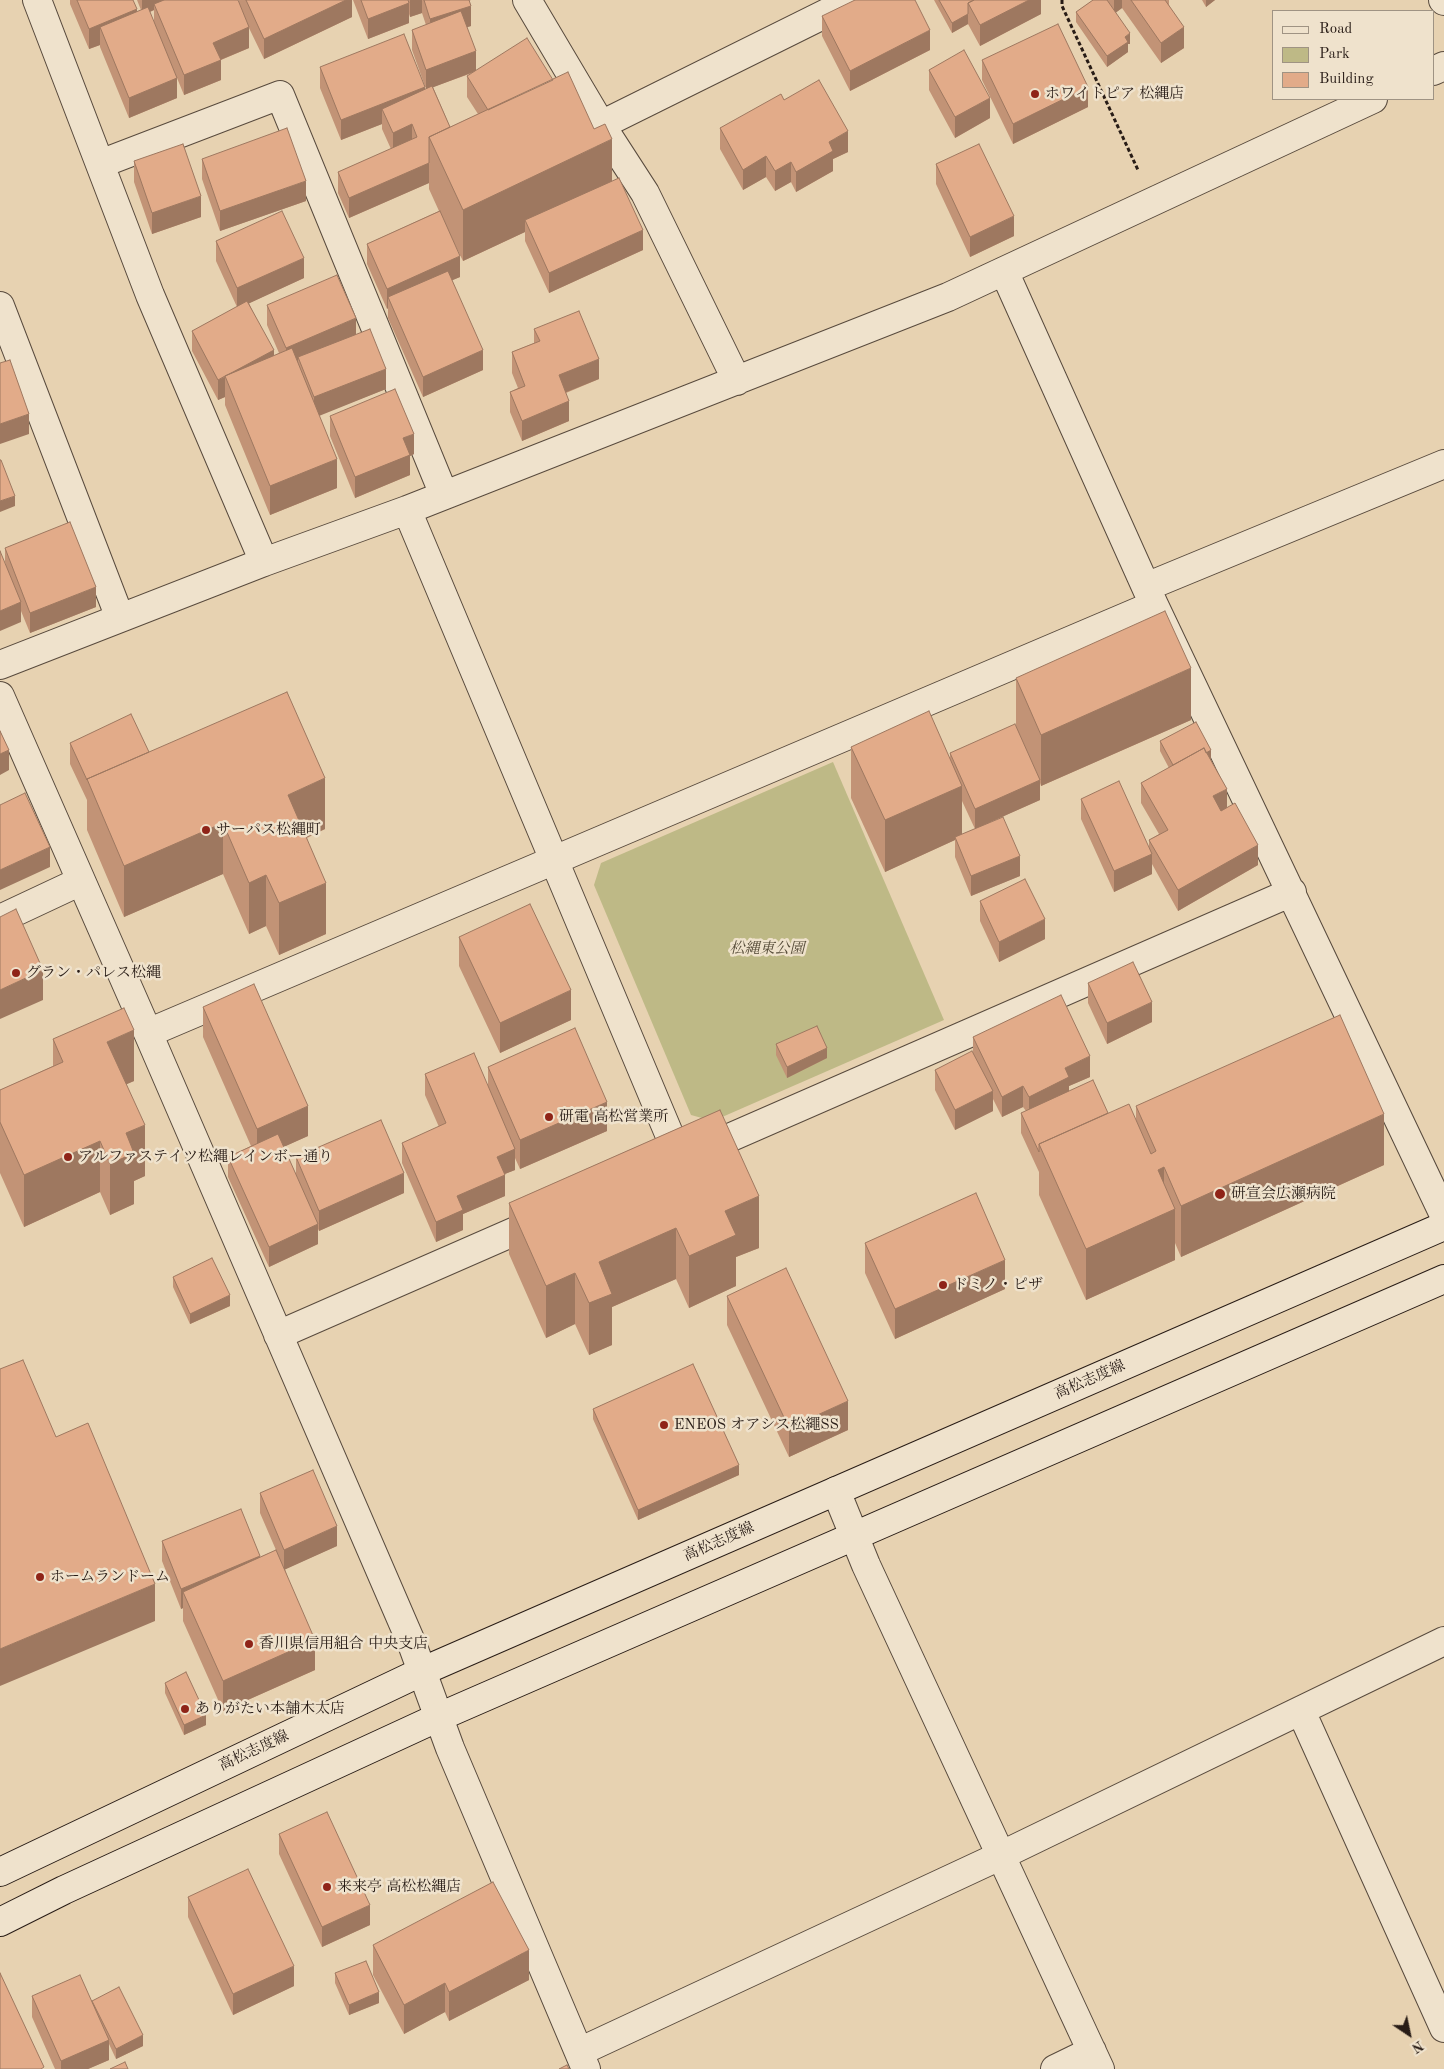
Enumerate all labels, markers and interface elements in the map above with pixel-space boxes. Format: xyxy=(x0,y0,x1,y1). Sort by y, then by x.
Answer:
legend xyxy=(1272,10,1434,100)
text: Road xyxy=(1319,22,1352,37)
text: Park xyxy=(1319,47,1350,62)
text: Building xyxy=(1319,72,1374,87)
place label: ホワイトピア 松縄店 xyxy=(1045,85,1184,103)
marker: ホワイトピア 松縄店 xyxy=(1029,88,1041,100)
place label: サーパス松縄町 xyxy=(216,821,321,839)
marker: サーパス松縄町 xyxy=(200,824,212,836)
park label: 松縄東公園 xyxy=(730,940,804,958)
place label: グラン・パレス松縄 xyxy=(26,964,161,982)
marker: グラン・パレス松縄 xyxy=(10,967,22,979)
place label: 研電 高松営業所 xyxy=(559,1108,668,1126)
marker: 研電 高松営業所 xyxy=(543,1111,555,1123)
place label: アルファステイツ松縄レインボー通り xyxy=(78,1148,333,1166)
marker: アルファステイツ松縄レインボー通り xyxy=(62,1151,74,1163)
place label: 研宣会広瀬病院 xyxy=(1231,1185,1336,1203)
marker: 研宣会広瀬病院 xyxy=(1213,1187,1227,1201)
place label: ドミノ・ピザ xyxy=(953,1276,1043,1294)
marker: ドミノ・ピザ xyxy=(937,1279,949,1291)
street label: 高松志度線 xyxy=(1052,1357,1128,1403)
place label: ENEOS オアシス松繩SS xyxy=(674,1416,839,1434)
marker: ENEOS オアシス松繩SS xyxy=(658,1419,670,1431)
street label: 高松志度線 xyxy=(681,1519,757,1565)
place label: ホームランドーム xyxy=(50,1568,170,1586)
marker: ホームランドーム xyxy=(34,1571,46,1583)
place label: 香川県信用組合 中央支店 xyxy=(259,1635,428,1653)
marker: 香川県信用組合 中央支店 xyxy=(243,1638,255,1650)
place label: ありがたい本舗木太店 xyxy=(195,1700,345,1718)
marker: ありがたい本舗木太店 xyxy=(179,1703,191,1715)
street label: 高松志度線 xyxy=(216,1727,292,1775)
place label: 来来亭 高松松縄店 xyxy=(337,1878,461,1896)
marker: 来来亭 高松松縄店 xyxy=(321,1881,333,1893)
north arrow xyxy=(1384,2009,1434,2059)
text: N xyxy=(1409,2038,1426,2055)

